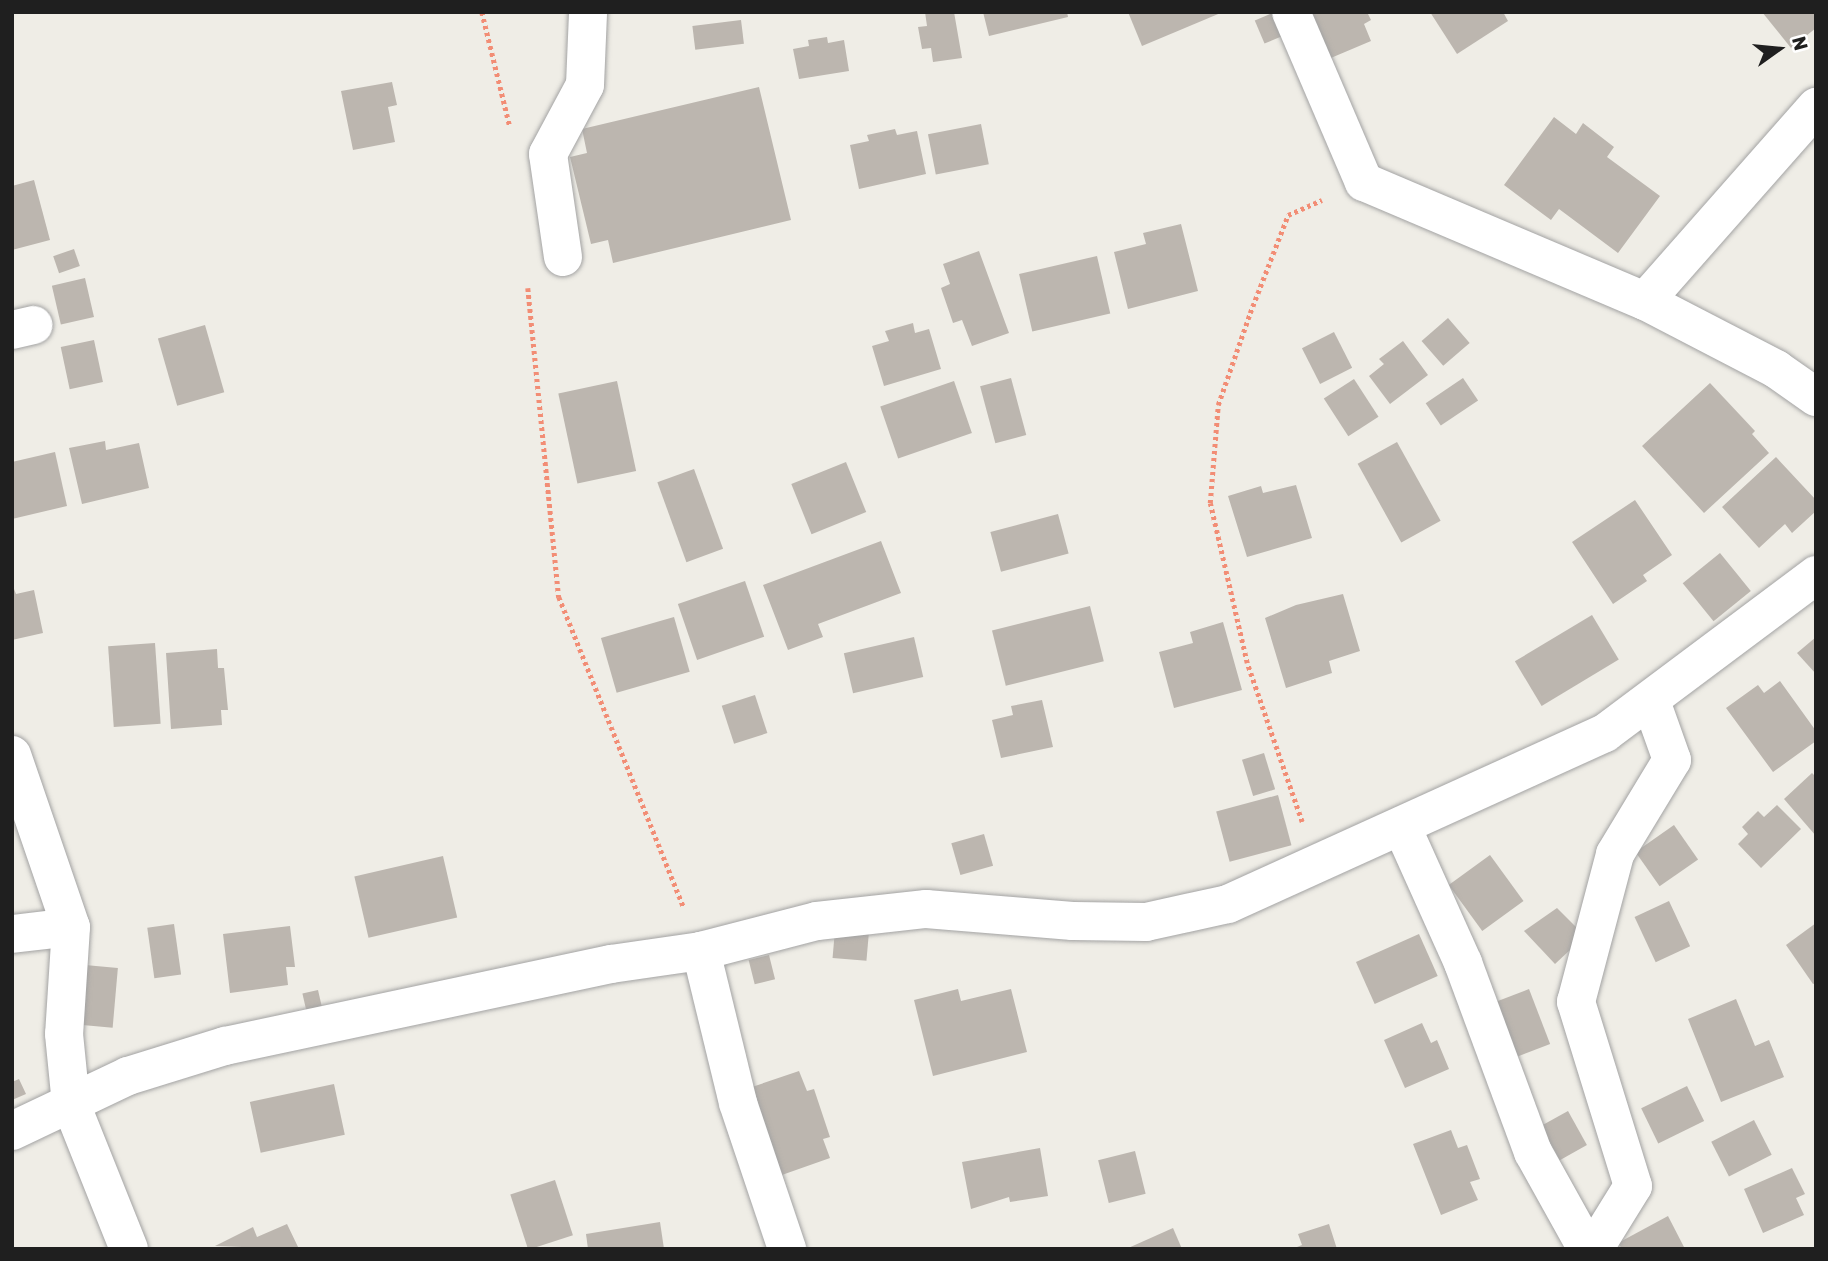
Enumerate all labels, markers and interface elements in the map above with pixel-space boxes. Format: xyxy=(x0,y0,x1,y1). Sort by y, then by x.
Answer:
north arrow xyxy=(1744,14,1814,84)
text: N xyxy=(1787,34,1813,53)

